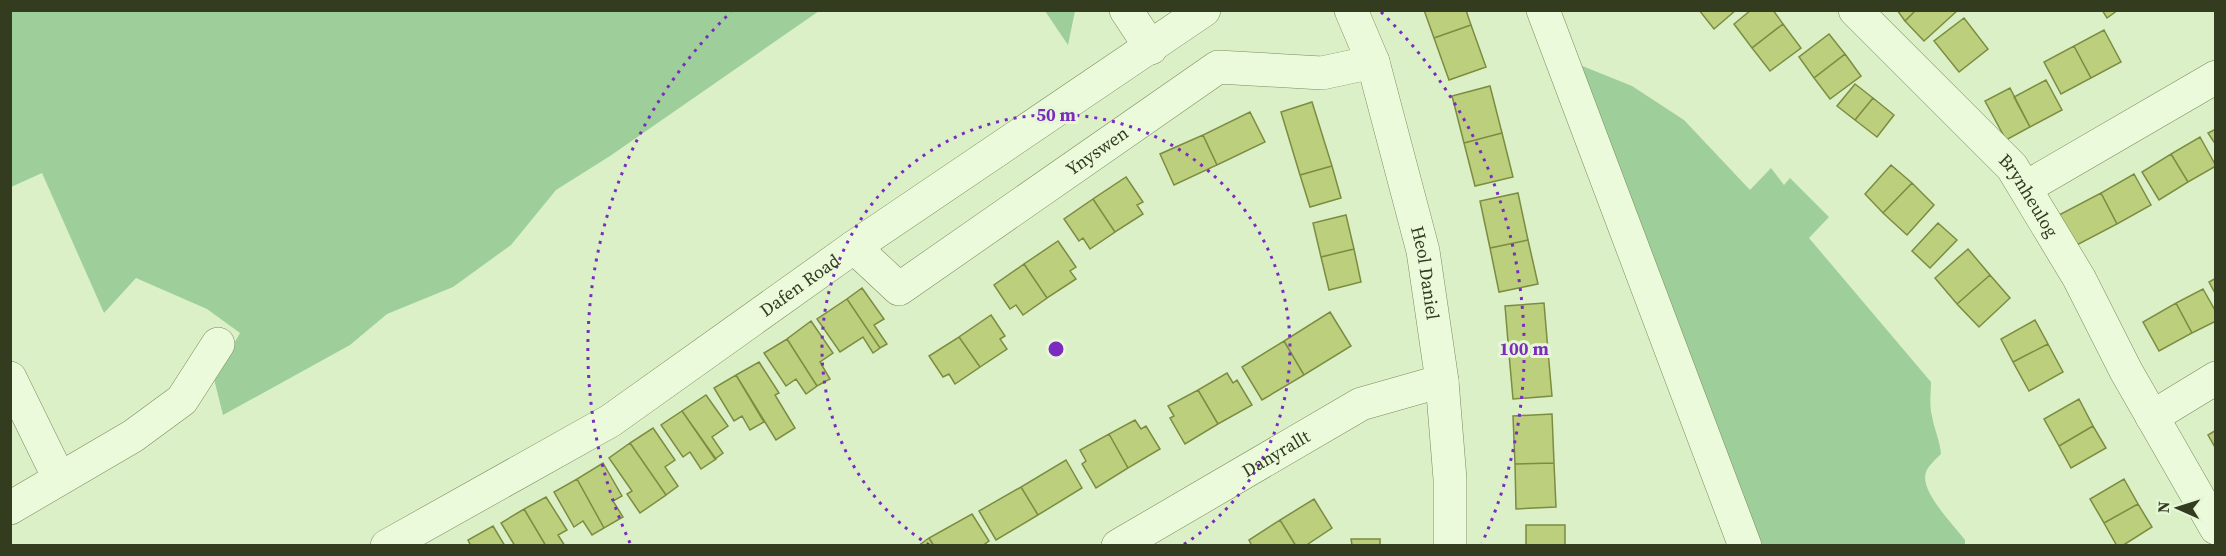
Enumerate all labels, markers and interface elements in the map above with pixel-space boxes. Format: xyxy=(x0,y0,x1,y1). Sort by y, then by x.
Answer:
text: 50 m xyxy=(1036,102,1076,127)
street label: Ynyswen xyxy=(1061,120,1133,181)
street label: Brynheulog xyxy=(1993,148,2065,242)
street label: Heol Daniel xyxy=(1405,223,1446,321)
street label: Dafen Road xyxy=(755,248,845,322)
text: 100 m xyxy=(1499,336,1549,361)
centre of rings xyxy=(1046,339,1066,359)
street label: Danyrallt xyxy=(1237,424,1314,483)
north arrow xyxy=(2148,478,2208,538)
text: N xyxy=(2152,500,2174,514)

